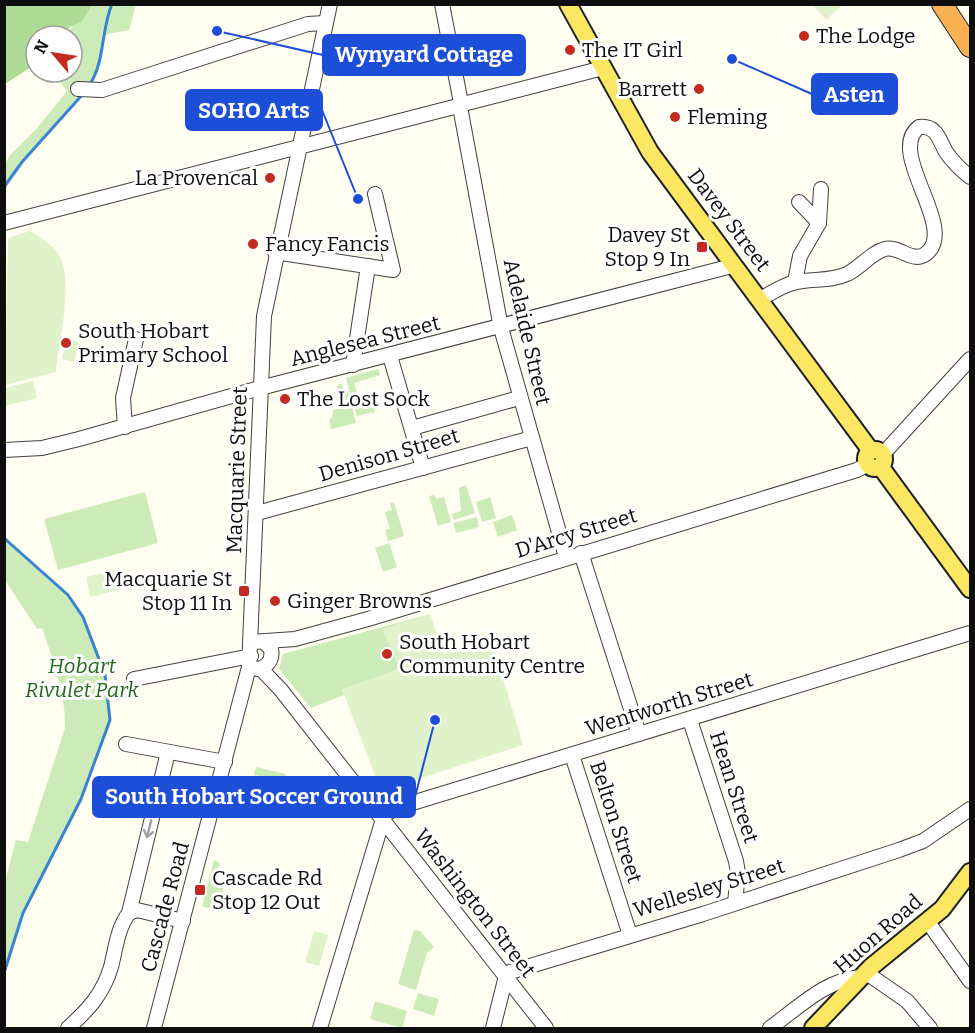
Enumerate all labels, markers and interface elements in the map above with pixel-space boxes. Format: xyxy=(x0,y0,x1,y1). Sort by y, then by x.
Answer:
place label: The Lodge xyxy=(816,23,916,49)
north arrow xyxy=(24,24,84,84)
marker: The Lodge xyxy=(797,29,811,43)
callout: Wynyard Cottage xyxy=(323,35,525,75)
text: N xyxy=(30,37,53,57)
place label: The IT Girl xyxy=(582,37,683,63)
text: Wynyard Cottage xyxy=(335,41,513,68)
marker: The IT Girl xyxy=(563,43,577,57)
callout: Asten xyxy=(812,74,897,114)
place label: Barrett xyxy=(618,76,687,102)
text: Asten xyxy=(824,81,884,108)
marker: Barrett xyxy=(692,82,706,96)
callout: SOHO Arts xyxy=(186,90,322,130)
text: SOHO Arts xyxy=(198,97,310,124)
place label: Fleming xyxy=(687,104,768,130)
marker: Fleming xyxy=(668,110,682,124)
street label: Davey Street xyxy=(682,164,776,277)
place label: La Provencal xyxy=(135,165,258,191)
marker: La Provencal xyxy=(263,171,277,185)
place label: Davey St Stop 9 In xyxy=(604,222,690,272)
place label: Fancy Fancis xyxy=(265,231,389,257)
marker: Fancy Fancis xyxy=(246,237,260,251)
marker: Davey St Stop 9 In xyxy=(695,240,709,254)
street label: Adelaide Street xyxy=(498,256,557,408)
street label: Anglesea Street xyxy=(287,310,443,372)
place label: South Hobart Primary School xyxy=(78,318,228,368)
marker: South Hobart Primary School xyxy=(59,336,73,350)
street label: Macquarie Street xyxy=(221,386,253,554)
place label: The Lost Sock xyxy=(297,386,430,412)
marker: The Lost Sock xyxy=(278,392,292,406)
street label: Denison Street xyxy=(316,422,463,487)
street label: D'Arcy Street xyxy=(512,502,640,564)
place label: Macquarie St Stop 11 In xyxy=(104,566,232,616)
marker: Macquarie St Stop 11 In xyxy=(237,584,251,598)
place label: Ginger Browns xyxy=(287,588,432,614)
marker: Ginger Browns xyxy=(268,594,282,608)
place label: South Hobart Community Centre xyxy=(399,629,585,679)
marker: South Hobart Community Centre xyxy=(380,647,394,661)
park label: Hobart Rivulet Park xyxy=(25,653,140,703)
street label: Wentworth Street xyxy=(582,666,756,742)
street label: Hean Street xyxy=(704,728,764,847)
street label: Belton Street xyxy=(584,758,648,887)
callout: South Hobart Soccer Ground xyxy=(93,777,415,817)
text: South Hobart Soccer Ground xyxy=(105,783,403,810)
one-way arrow xyxy=(143,820,155,839)
street label: Washington Street xyxy=(409,823,541,983)
street label: Cascade Road xyxy=(135,839,195,975)
street label: Wellesley Street xyxy=(630,853,788,923)
place label: Cascade Rd Stop 12 Out xyxy=(212,865,322,915)
marker: Cascade Rd Stop 12 Out xyxy=(193,883,207,897)
street label: Huon Road xyxy=(828,889,928,979)

